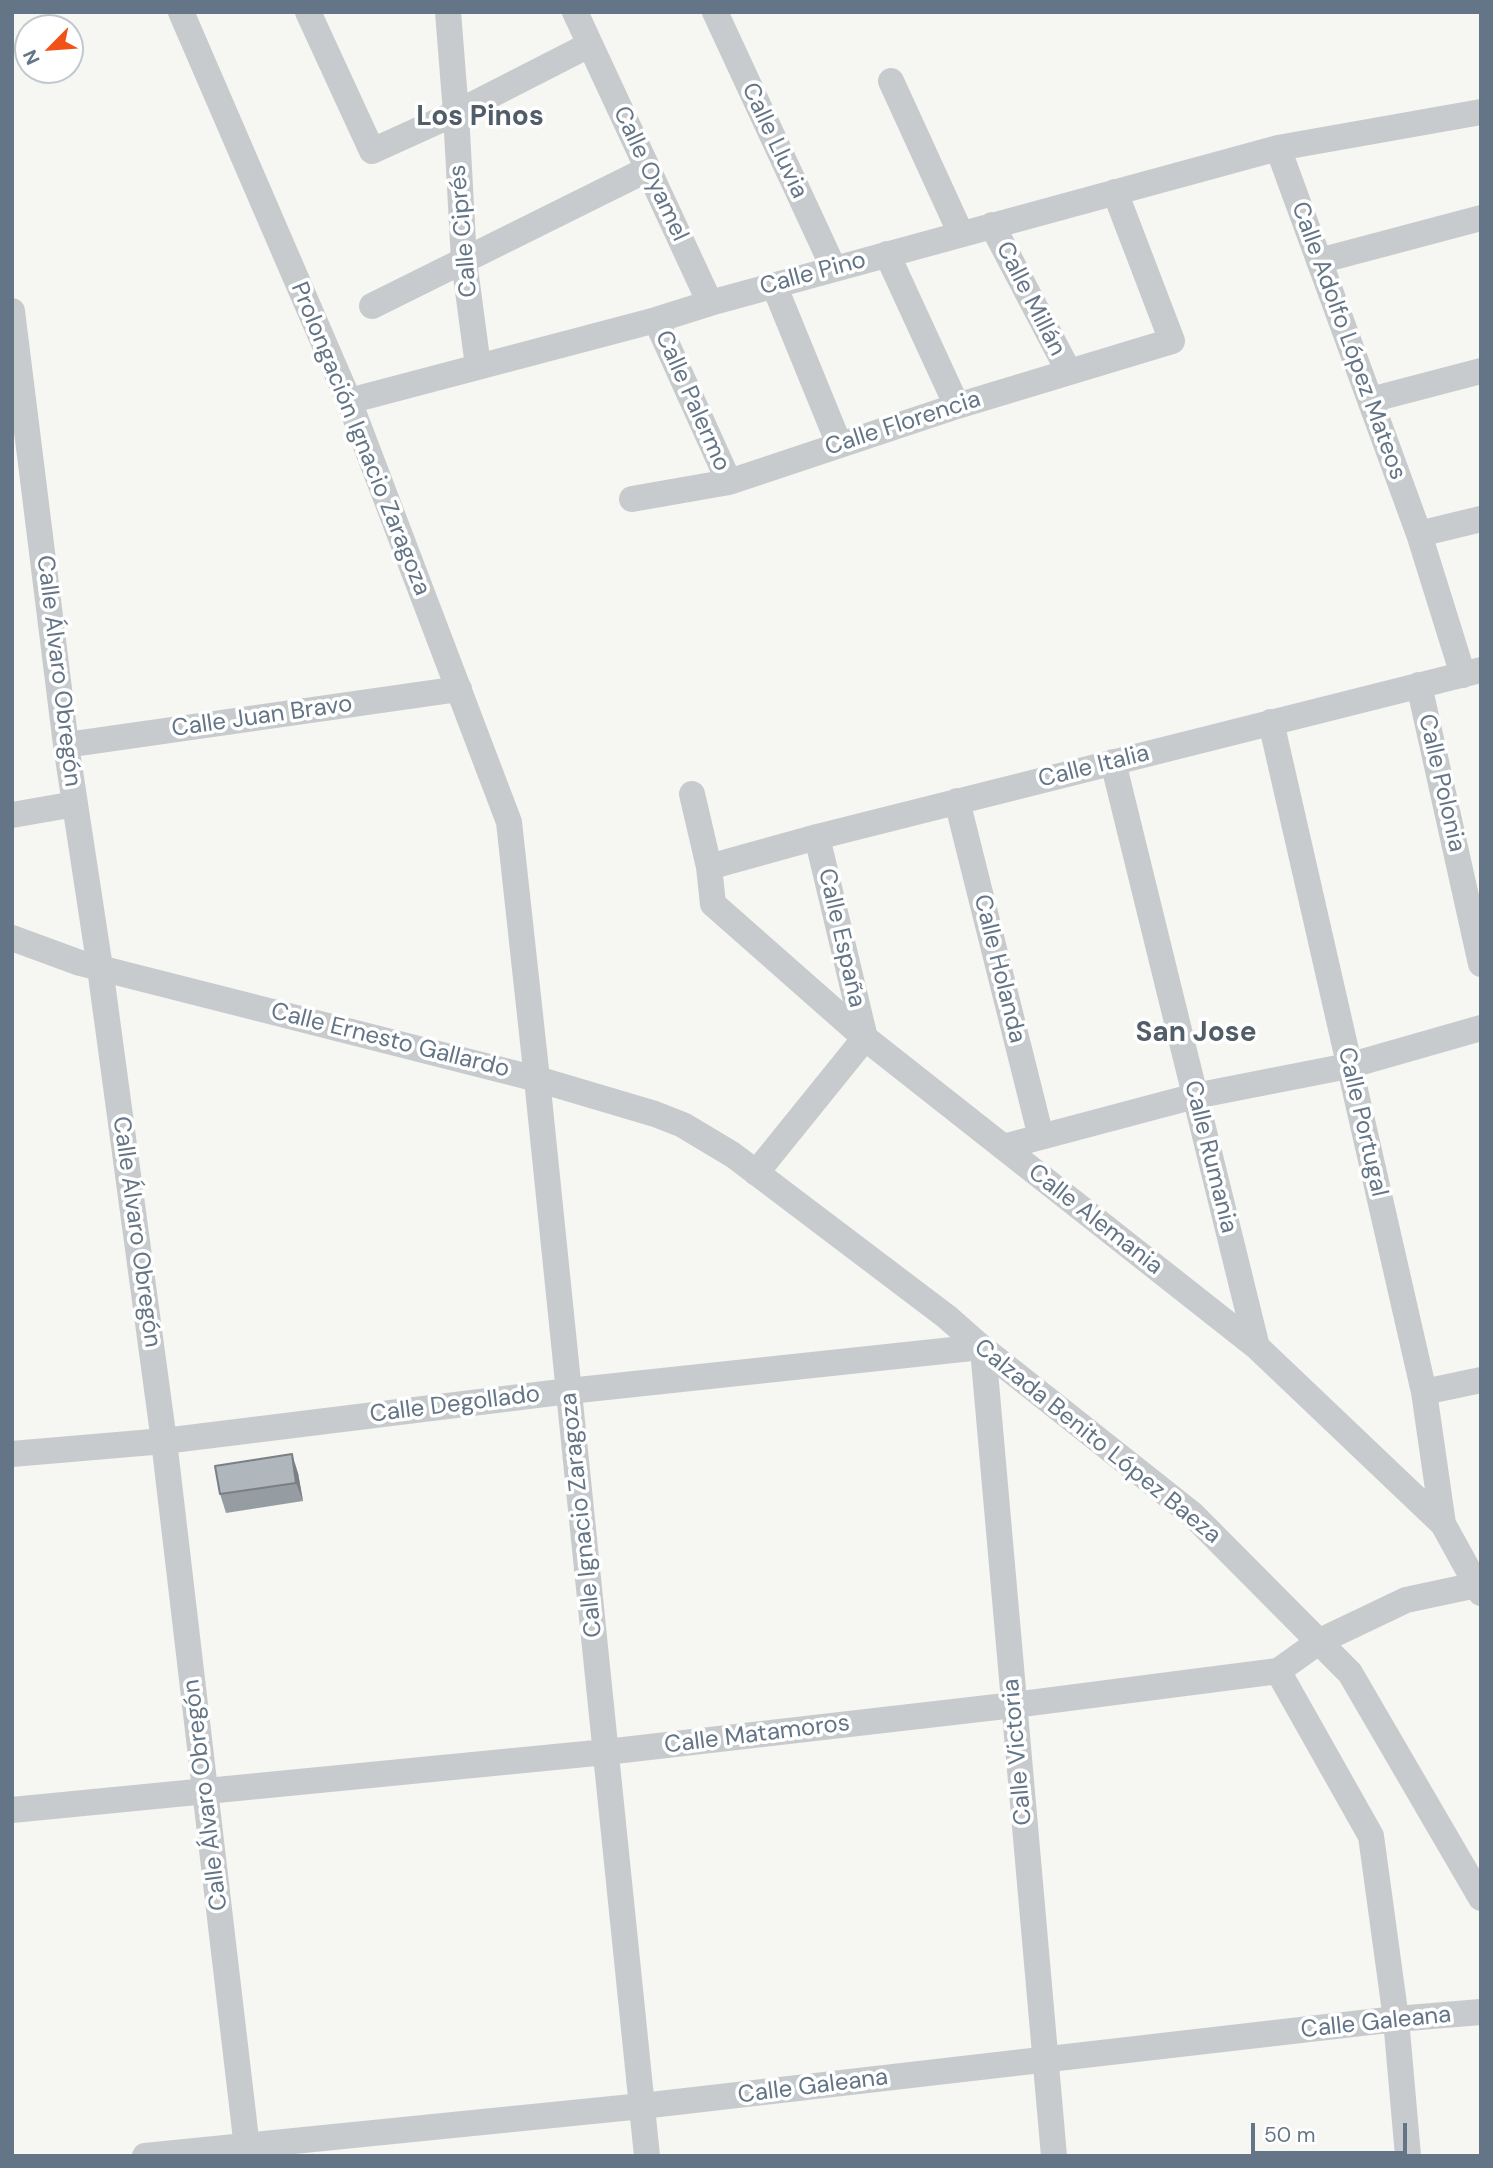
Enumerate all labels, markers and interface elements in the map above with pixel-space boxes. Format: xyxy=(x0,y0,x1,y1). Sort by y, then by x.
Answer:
north arrow xyxy=(14,14,84,84)
text: N xyxy=(17,46,46,69)
street label: Calle Lluvia xyxy=(735,79,813,203)
district label: Los Pinos xyxy=(416,101,544,135)
street label: Calle Oyamel xyxy=(606,102,694,246)
street label: Calle Ciprés xyxy=(444,163,484,299)
street label: Calle Adolfo López Mateos xyxy=(1284,198,1412,484)
street label: Calle Millán xyxy=(989,237,1071,361)
street label: Calle Pino xyxy=(757,246,869,302)
street label: Prolongación Ignacio Zaragoza xyxy=(284,278,436,600)
street label: Calle Palermo xyxy=(648,326,736,476)
street label: Calle Florencia xyxy=(822,385,984,463)
street label: Calle Álvaro Obregón xyxy=(30,554,86,788)
street label: Calle Juan Bravo xyxy=(170,690,354,744)
street label: Calle Polonia xyxy=(1411,711,1471,855)
street label: Calle Italia xyxy=(1036,739,1152,795)
street label: Calle España xyxy=(811,866,871,1010)
street label: Calle Holanda xyxy=(967,892,1031,1046)
street label: Calle Ernesto Gallardo xyxy=(268,997,512,1085)
district label: San Jose xyxy=(1135,1017,1257,1051)
street label: Calle Portugal xyxy=(1331,1045,1393,1199)
street label: Calle Rumania xyxy=(1177,1078,1243,1236)
street label: Calle Álvaro Obregón xyxy=(106,1115,166,1349)
street label: Calle Alemania xyxy=(1022,1158,1168,1282)
street label: Calzada Benito López Baeza xyxy=(968,1334,1226,1550)
street label: Calle Degollado xyxy=(368,1380,542,1430)
street label: Calle Ignacio Zaragoza xyxy=(555,1391,609,1639)
street label: Calle Victoria xyxy=(997,1677,1039,1827)
street label: Calle Álvaro Obregón xyxy=(178,1678,234,1912)
street label: Calle Matamoros xyxy=(663,1709,851,1761)
street label: Calle Galeana xyxy=(1299,2001,1453,2045)
street label: Calle Galeana xyxy=(736,2063,890,2111)
scale bar xyxy=(1255,2108,1411,2152)
text: 50 m xyxy=(1264,2121,1315,2149)

